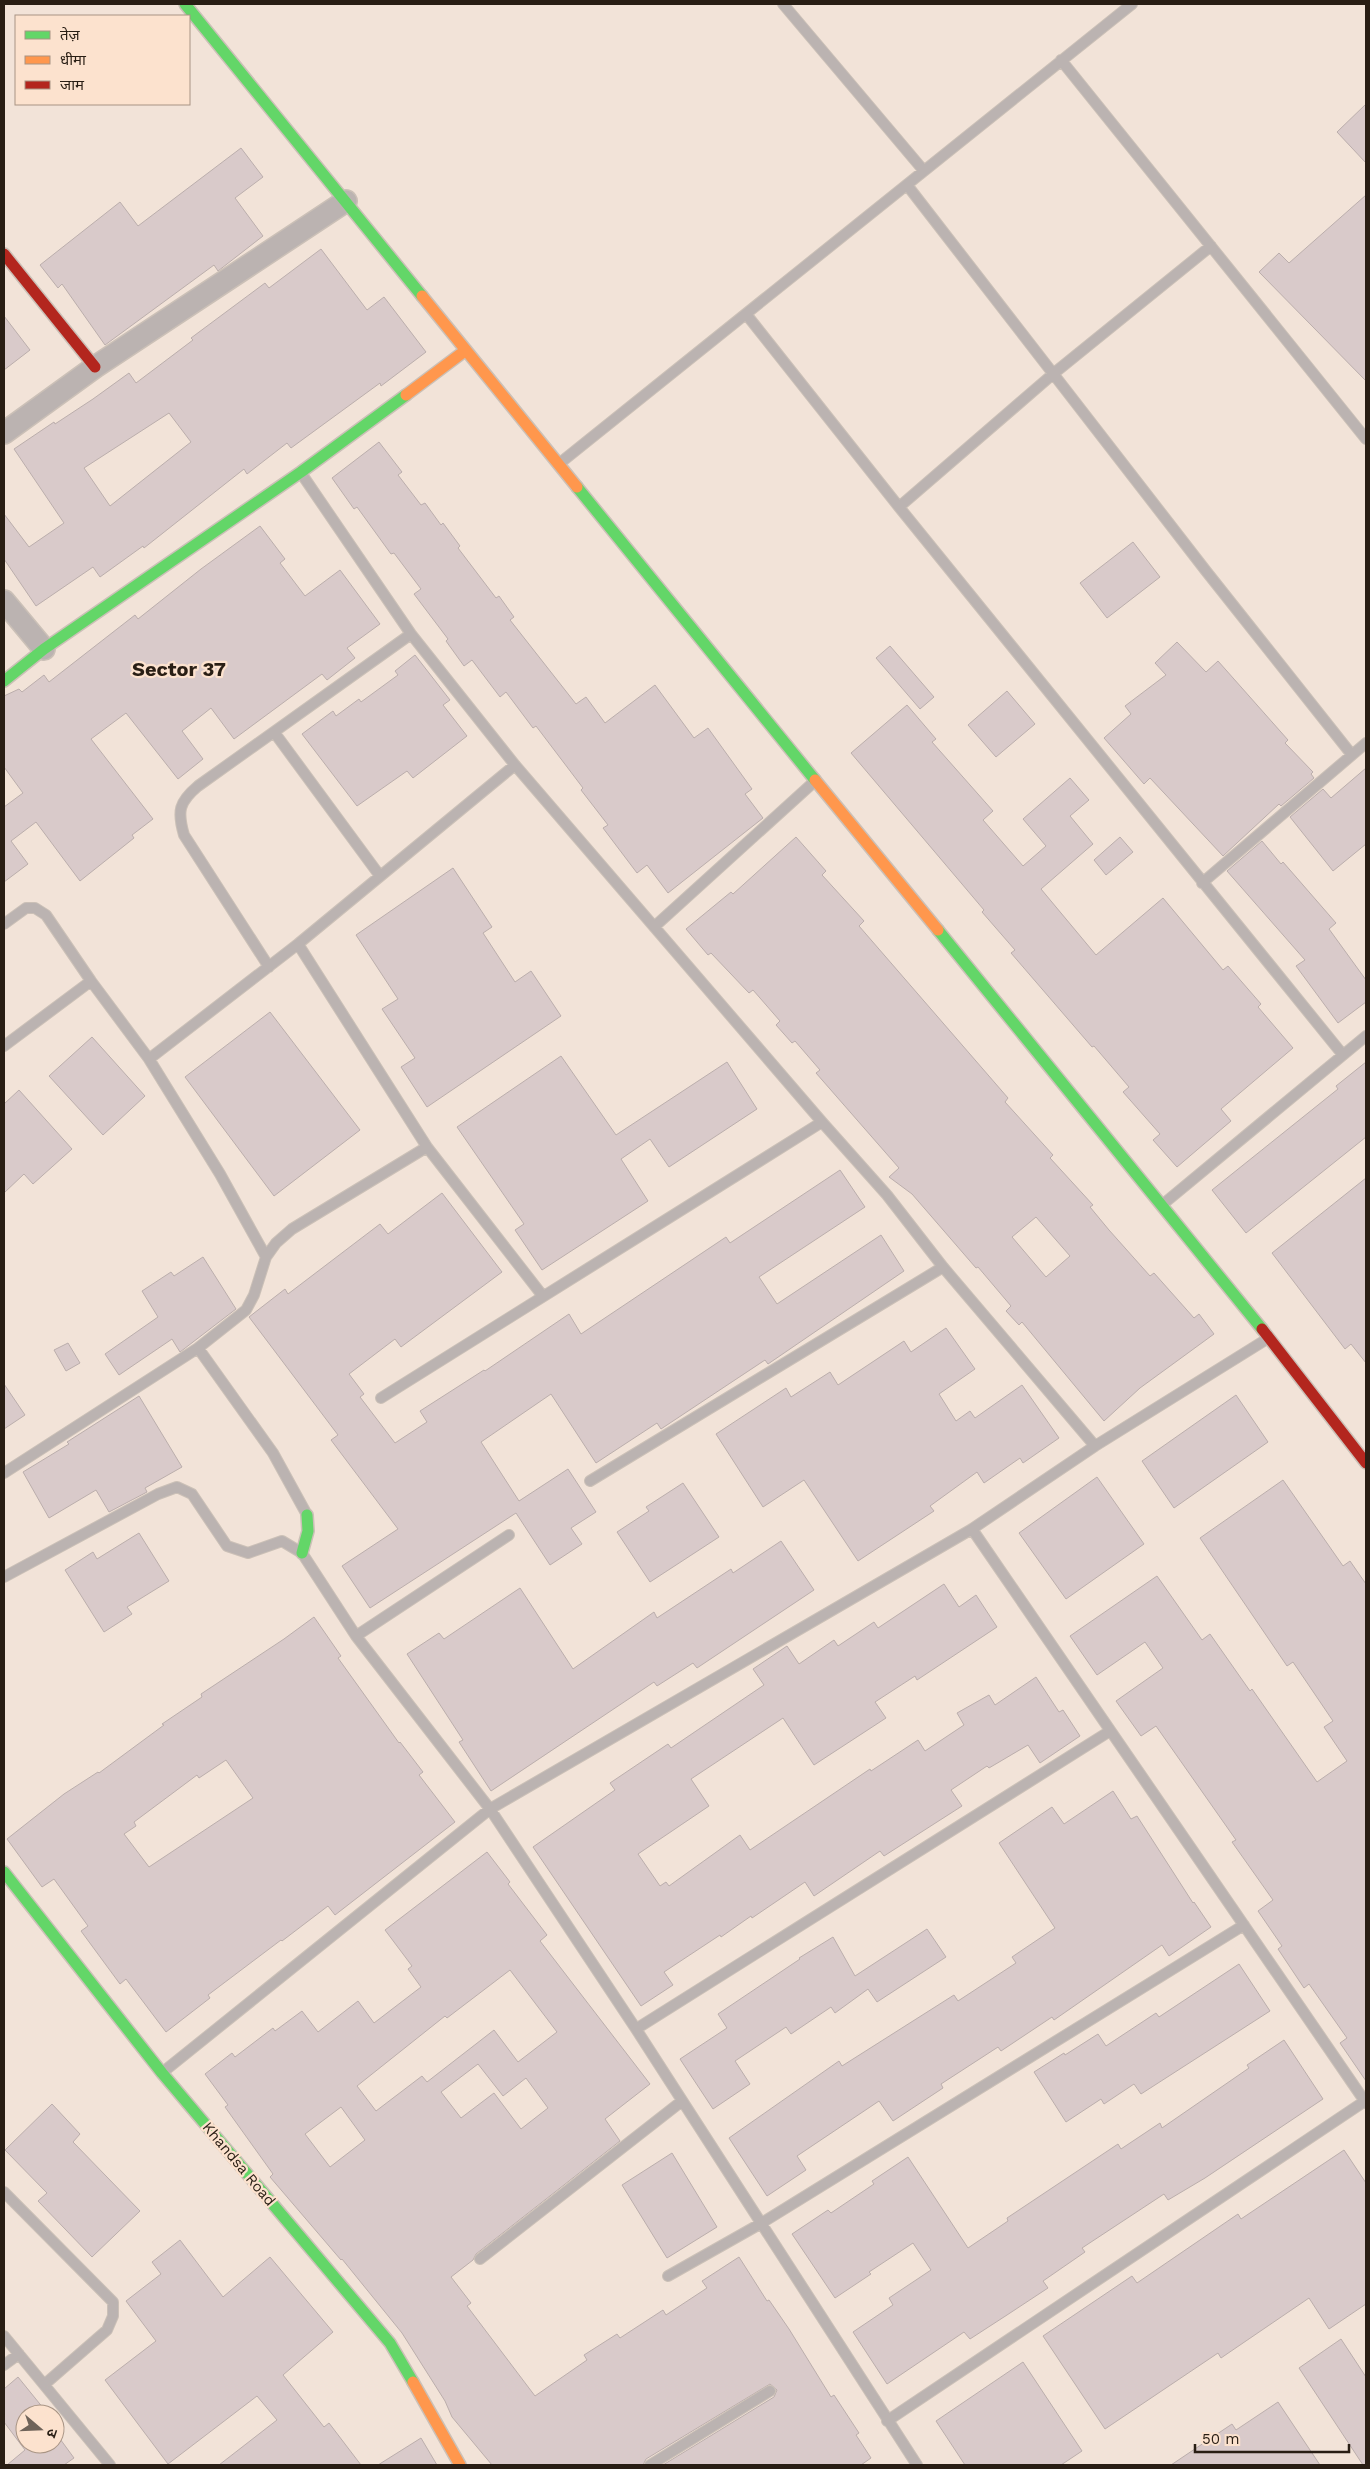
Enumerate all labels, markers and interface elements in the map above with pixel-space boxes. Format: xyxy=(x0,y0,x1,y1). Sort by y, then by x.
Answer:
legend xyxy=(15,15,190,105)
text: तेज़ xyxy=(60,26,81,44)
text: धीमा xyxy=(60,51,87,69)
text: जाम xyxy=(60,76,85,94)
district label: Sector 37 xyxy=(132,657,226,681)
street label: Khandsa Road xyxy=(199,2118,279,2210)
north arrow xyxy=(15,2404,65,2454)
scale bar xyxy=(1195,2422,1349,2454)
text: उ xyxy=(43,2427,61,2440)
text: 50 m xyxy=(1202,2430,1239,2448)

